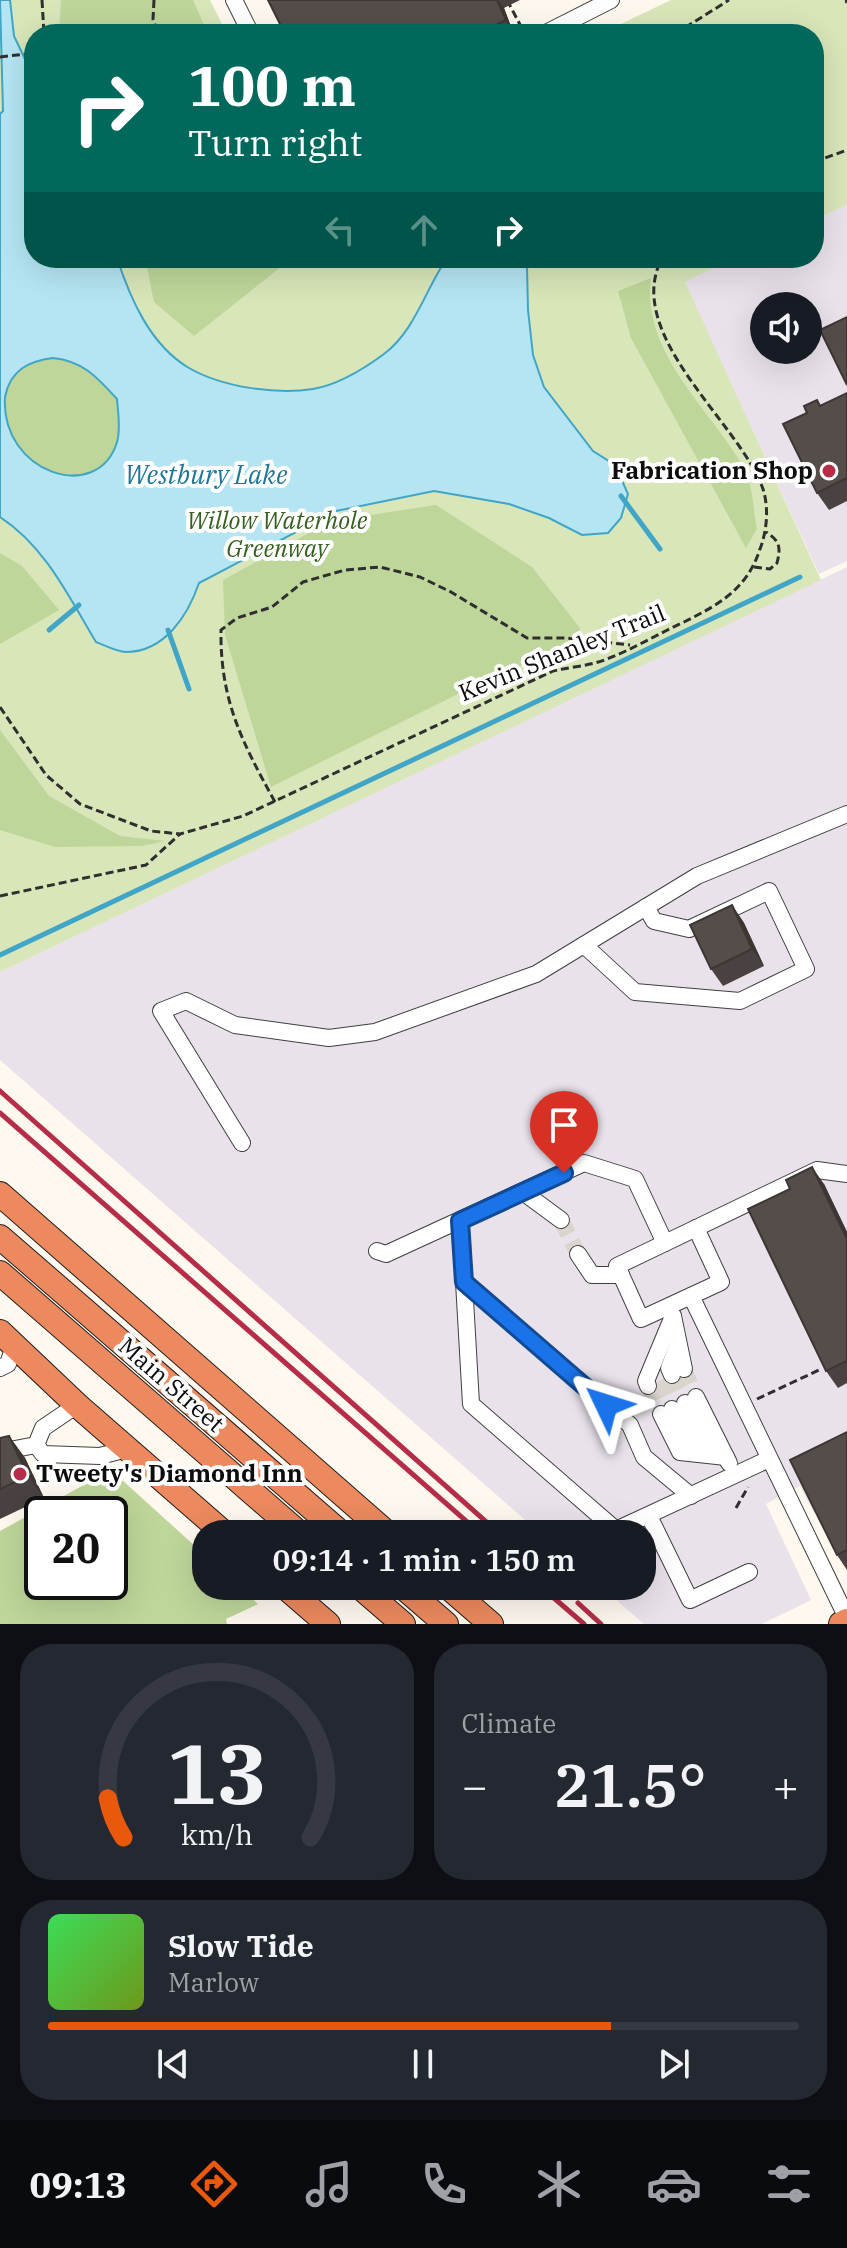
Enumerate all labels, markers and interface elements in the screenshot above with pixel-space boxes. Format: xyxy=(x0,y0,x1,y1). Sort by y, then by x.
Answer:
text: 100 m xyxy=(188,49,356,121)
icon: right xyxy=(56,56,160,160)
text: Turn right xyxy=(188,119,362,166)
icon: left xyxy=(318,208,362,252)
icon: ahead xyxy=(402,208,446,252)
icon: right xyxy=(486,208,530,252)
map controls xyxy=(750,292,822,364)
button: sound xyxy=(750,292,822,364)
place label: Fabrication Shop xyxy=(611,454,813,486)
water label: Westbury Lake xyxy=(124,457,288,491)
marker: Fabrication Shop xyxy=(820,462,838,480)
park label: Willow Waterhole Greenway xyxy=(186,504,368,564)
street label: Kevin Shanley Trail xyxy=(454,596,670,708)
pin xyxy=(530,1091,598,1173)
icon: arrive xyxy=(542,1103,586,1147)
street label: Main Street xyxy=(112,1330,231,1439)
position arrow xyxy=(564,1363,648,1447)
place label: Tweety's Diamond Inn xyxy=(36,1457,303,1489)
marker: Tweety's Diamond Inn xyxy=(11,1465,29,1483)
speed limit sign: 20 xyxy=(24,1496,128,1600)
text: 09:14 · 1 min · 150 m xyxy=(273,1540,575,1579)
text: Climate xyxy=(462,1706,556,1740)
text: 13 xyxy=(167,1719,267,1827)
text: 21.5° xyxy=(554,1745,707,1824)
text: − xyxy=(462,1757,488,1814)
text: + xyxy=(773,1757,799,1814)
text: km/h xyxy=(181,1816,253,1853)
text: Slow Tide xyxy=(168,1926,314,1965)
text: Marlow xyxy=(168,1965,259,1999)
icon: previous xyxy=(151,2042,195,2086)
icon: pause xyxy=(401,2042,445,2086)
icon: next xyxy=(652,2042,696,2086)
icon: directions xyxy=(186,2156,242,2212)
icon: music xyxy=(301,2156,357,2212)
icon: phone xyxy=(416,2156,472,2212)
icon: climate xyxy=(531,2156,587,2212)
icon: car xyxy=(646,2156,702,2212)
icon: filters xyxy=(761,2156,817,2212)
text: 09:13 xyxy=(30,2161,127,2208)

